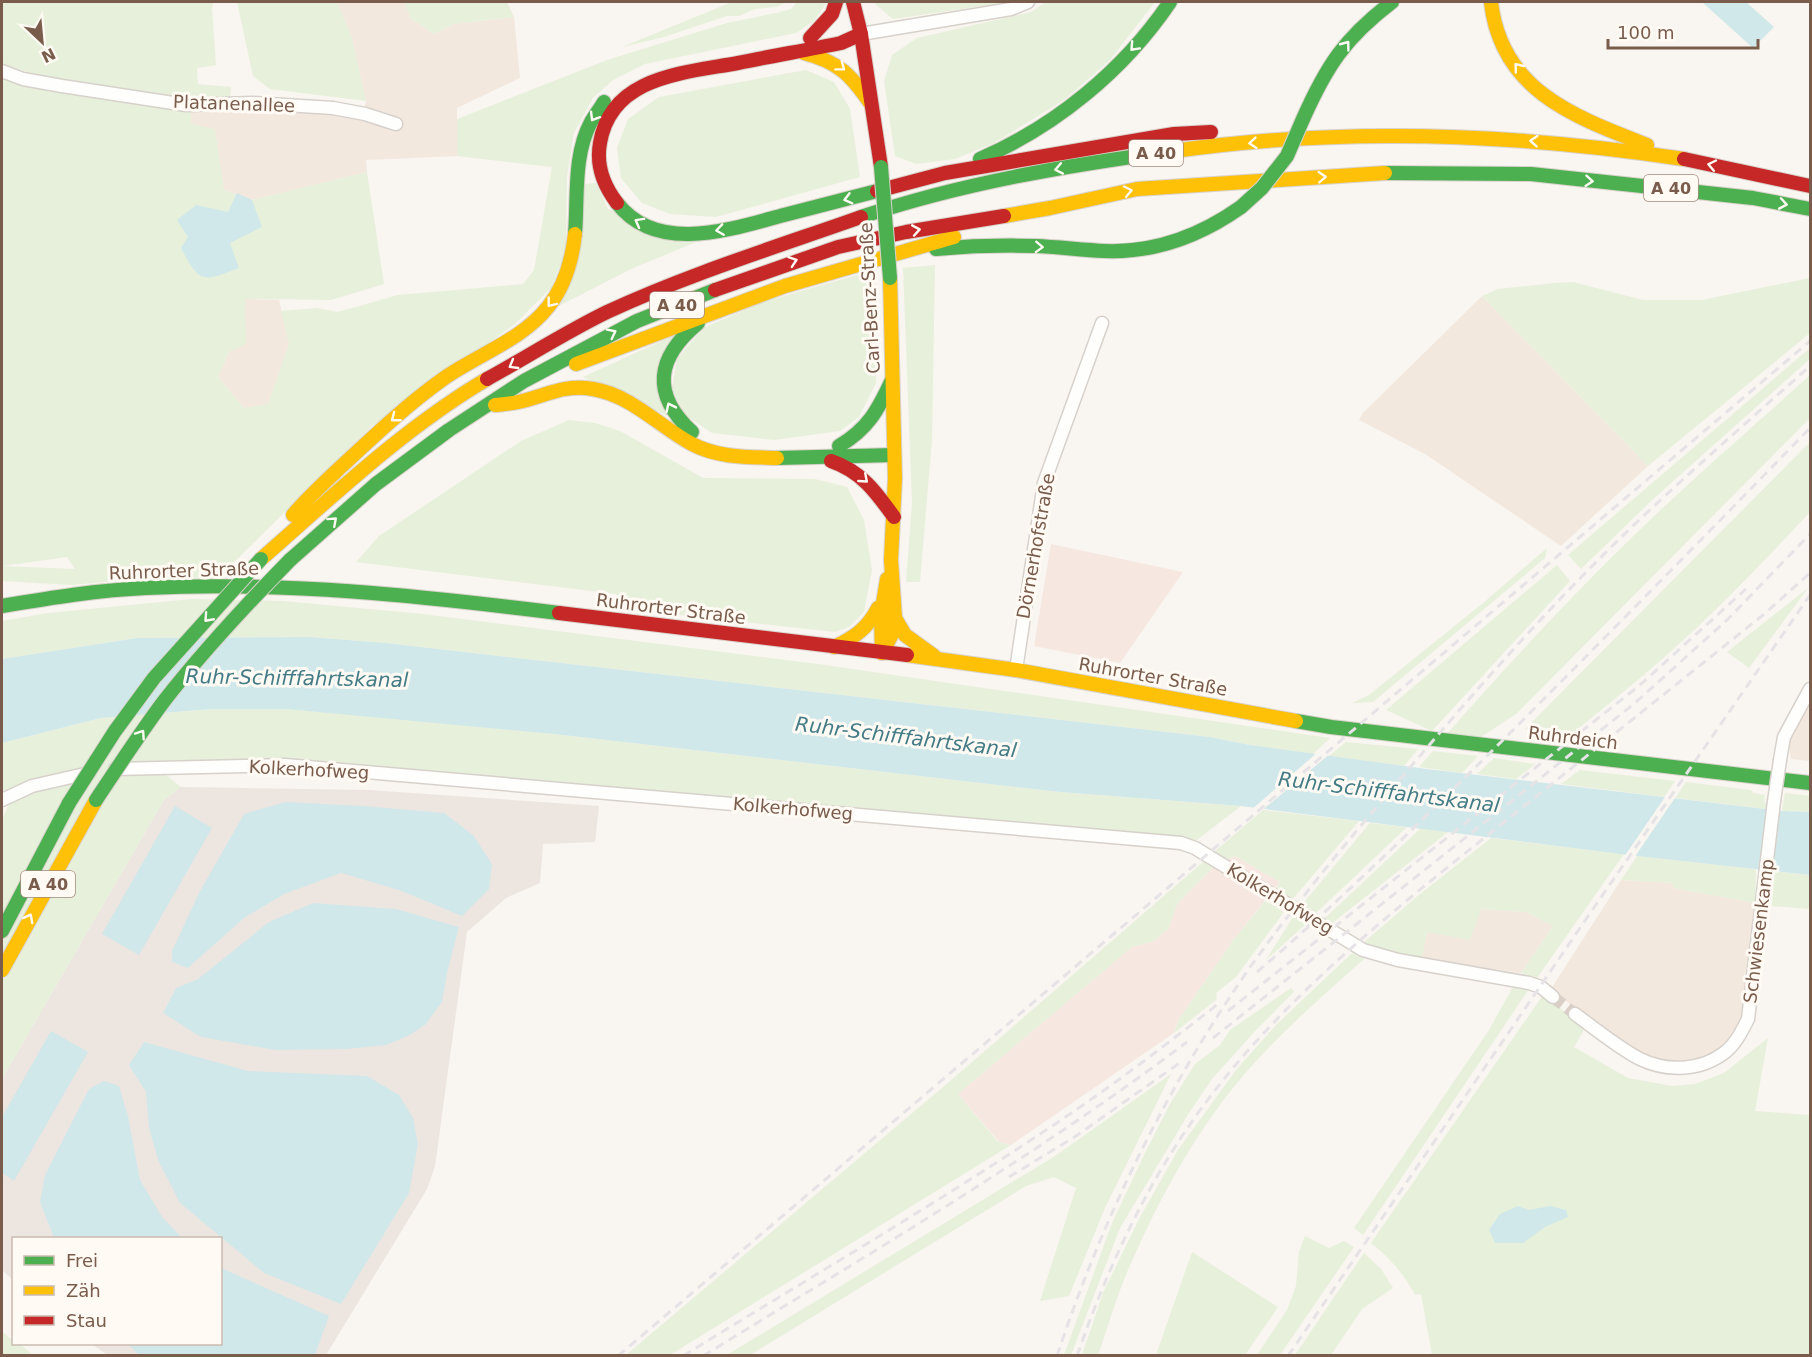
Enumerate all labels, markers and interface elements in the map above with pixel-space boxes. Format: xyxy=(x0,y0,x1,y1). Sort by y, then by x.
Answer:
north arrow xyxy=(12,12,72,72)
scale bar xyxy=(1608,12,1758,50)
text: 100 m xyxy=(1617,22,1675,43)
one-way arrow xyxy=(1130,40,1141,51)
one-way arrow xyxy=(1339,41,1350,52)
text: N xyxy=(38,44,59,67)
one-way arrow xyxy=(834,60,845,71)
one-way arrow xyxy=(1514,63,1525,74)
street label: Platanenallee xyxy=(173,91,295,116)
one-way arrow xyxy=(590,110,601,121)
one-way arrow xyxy=(1530,135,1539,148)
one-way arrow xyxy=(1248,136,1257,149)
road number: A 40 xyxy=(1129,140,1183,166)
one-way arrow xyxy=(1707,159,1717,172)
one-way arrow xyxy=(1055,161,1065,174)
one-way arrow xyxy=(1318,170,1327,183)
one-way arrow xyxy=(1585,174,1594,187)
road number: A 40 xyxy=(1644,175,1698,201)
one-way arrow xyxy=(1123,185,1133,198)
one-way arrow xyxy=(843,191,853,204)
one-way arrow xyxy=(1778,197,1788,209)
one-way arrow xyxy=(635,218,645,229)
street label: Carl-Benz-Straße xyxy=(855,222,884,374)
one-way arrow xyxy=(715,223,724,235)
one-way arrow xyxy=(911,225,921,237)
one-way arrow xyxy=(1034,240,1043,253)
one-way arrow xyxy=(787,256,798,269)
road number: A 40 xyxy=(650,292,704,318)
one-way arrow xyxy=(548,296,559,307)
one-way arrow xyxy=(606,329,617,340)
one-way arrow xyxy=(509,358,519,370)
one-way arrow xyxy=(666,402,677,413)
one-way arrow xyxy=(391,410,402,421)
street label: Dörnerhofstraße xyxy=(1012,471,1059,620)
one-way arrow xyxy=(857,472,868,483)
one-way arrow xyxy=(327,517,337,528)
street label: Ruhrorter Straße xyxy=(108,557,260,584)
street label: Ruhrorter Straße xyxy=(595,589,747,628)
one-way arrow xyxy=(204,611,215,622)
street label: Ruhrorter Straße xyxy=(1077,653,1229,700)
water label: Ruhr-Schifffahrtskanal xyxy=(185,664,409,692)
water label: Ruhr-Schifffahrtskanal xyxy=(794,712,1018,763)
street label: Ruhrdeich xyxy=(1527,722,1619,753)
one-way arrow xyxy=(133,730,145,740)
street label: Kolkerhofweg xyxy=(248,756,370,783)
water label: Ruhr-Schifffahrtskanal xyxy=(1277,767,1501,818)
street label: Kolkerhofweg xyxy=(732,793,854,824)
street label: Schwiesenkamp xyxy=(1739,857,1778,1004)
street label: Kolkerhofweg xyxy=(1223,859,1337,939)
road number: A 40 xyxy=(21,871,75,897)
one-way arrow xyxy=(22,914,33,924)
legend xyxy=(12,1237,222,1345)
text: Frei xyxy=(66,1250,98,1271)
text: Zäh xyxy=(66,1280,101,1301)
text: Stau xyxy=(66,1310,107,1331)

